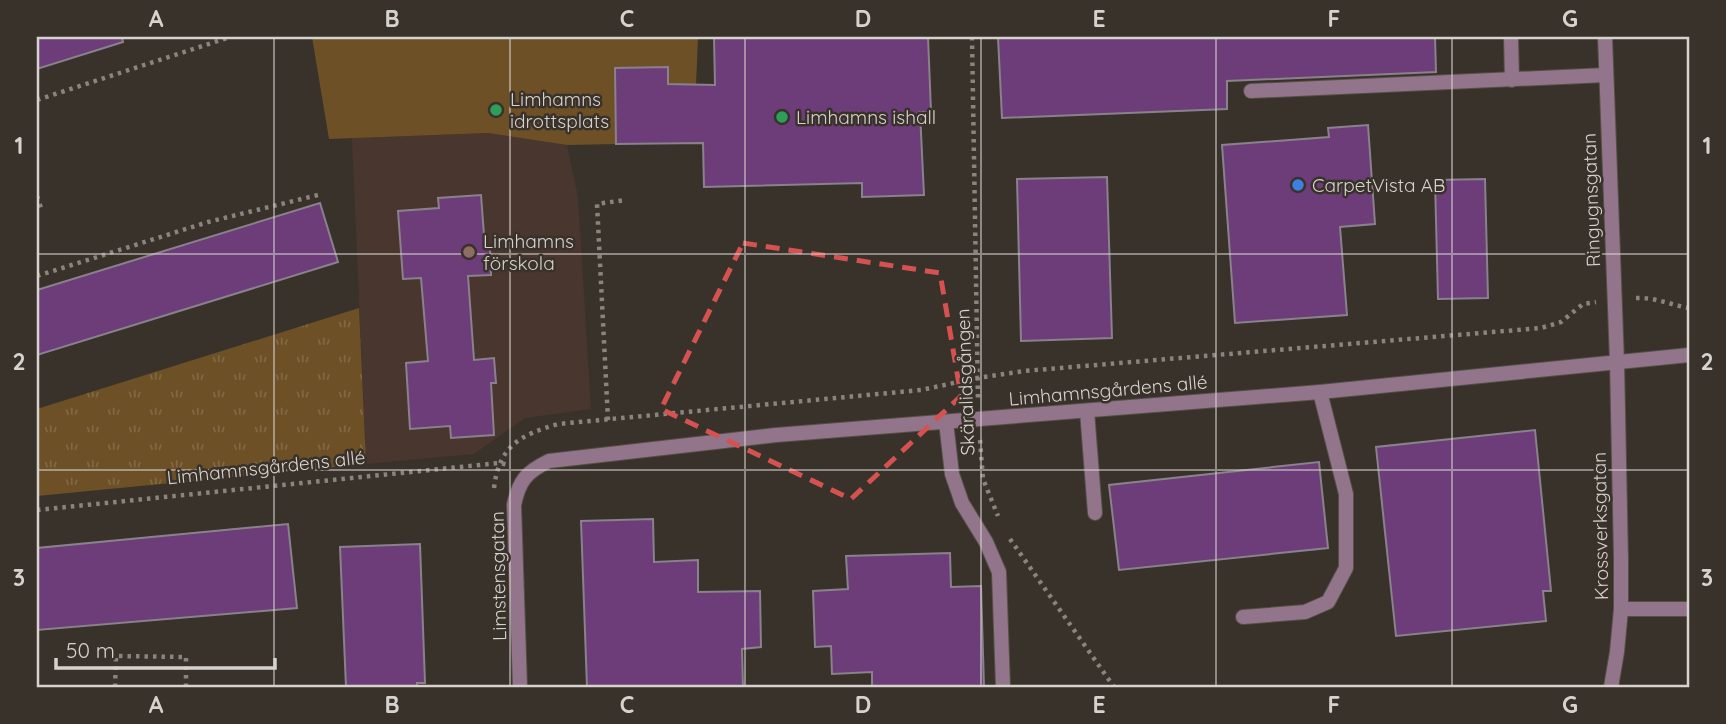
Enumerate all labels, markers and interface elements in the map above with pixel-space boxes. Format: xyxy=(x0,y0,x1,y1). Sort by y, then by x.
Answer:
text: A xyxy=(149,4,164,33)
text: B xyxy=(384,4,400,33)
text: C xyxy=(620,4,634,33)
text: D xyxy=(855,4,871,33)
text: E xyxy=(1092,4,1106,33)
text: F xyxy=(1328,4,1340,33)
text: G xyxy=(1562,4,1578,33)
place label: Limhamns idrottsplats xyxy=(510,87,609,133)
marker: Limhamns idrottsplats xyxy=(488,102,504,118)
place label: Limhamns ishall xyxy=(796,105,936,129)
marker: Limhamns ishall xyxy=(774,109,790,125)
text: 1 xyxy=(15,131,23,160)
text: 1 xyxy=(1703,131,1711,160)
street label: Ringugnsgatan xyxy=(1577,133,1605,267)
place label: CarpetVista AB xyxy=(1312,173,1445,197)
marker: CarpetVista AB xyxy=(1290,177,1306,193)
place label: Limhamns förskola xyxy=(483,229,574,275)
marker: Limhamns förskola xyxy=(461,244,477,260)
street label: Skäralidsgången xyxy=(950,308,980,456)
text: 2 xyxy=(12,347,26,376)
text: 2 xyxy=(1700,347,1714,376)
street label: Limhamnsgårdens allé xyxy=(1008,369,1208,411)
street label: Limhamnsgårdens allé xyxy=(166,445,366,489)
street label: Krossverksgatan xyxy=(1587,452,1613,600)
street label: Limstensgatan xyxy=(485,511,511,641)
text: 3 xyxy=(13,563,25,592)
text: 3 xyxy=(1701,563,1713,592)
scale bar xyxy=(56,626,275,670)
text: 50 m xyxy=(66,637,115,663)
text: A xyxy=(149,690,164,719)
text: B xyxy=(384,690,400,719)
text: C xyxy=(620,690,634,719)
text: D xyxy=(855,690,871,719)
text: E xyxy=(1092,690,1106,719)
text: F xyxy=(1328,690,1340,719)
text: G xyxy=(1562,690,1578,719)

